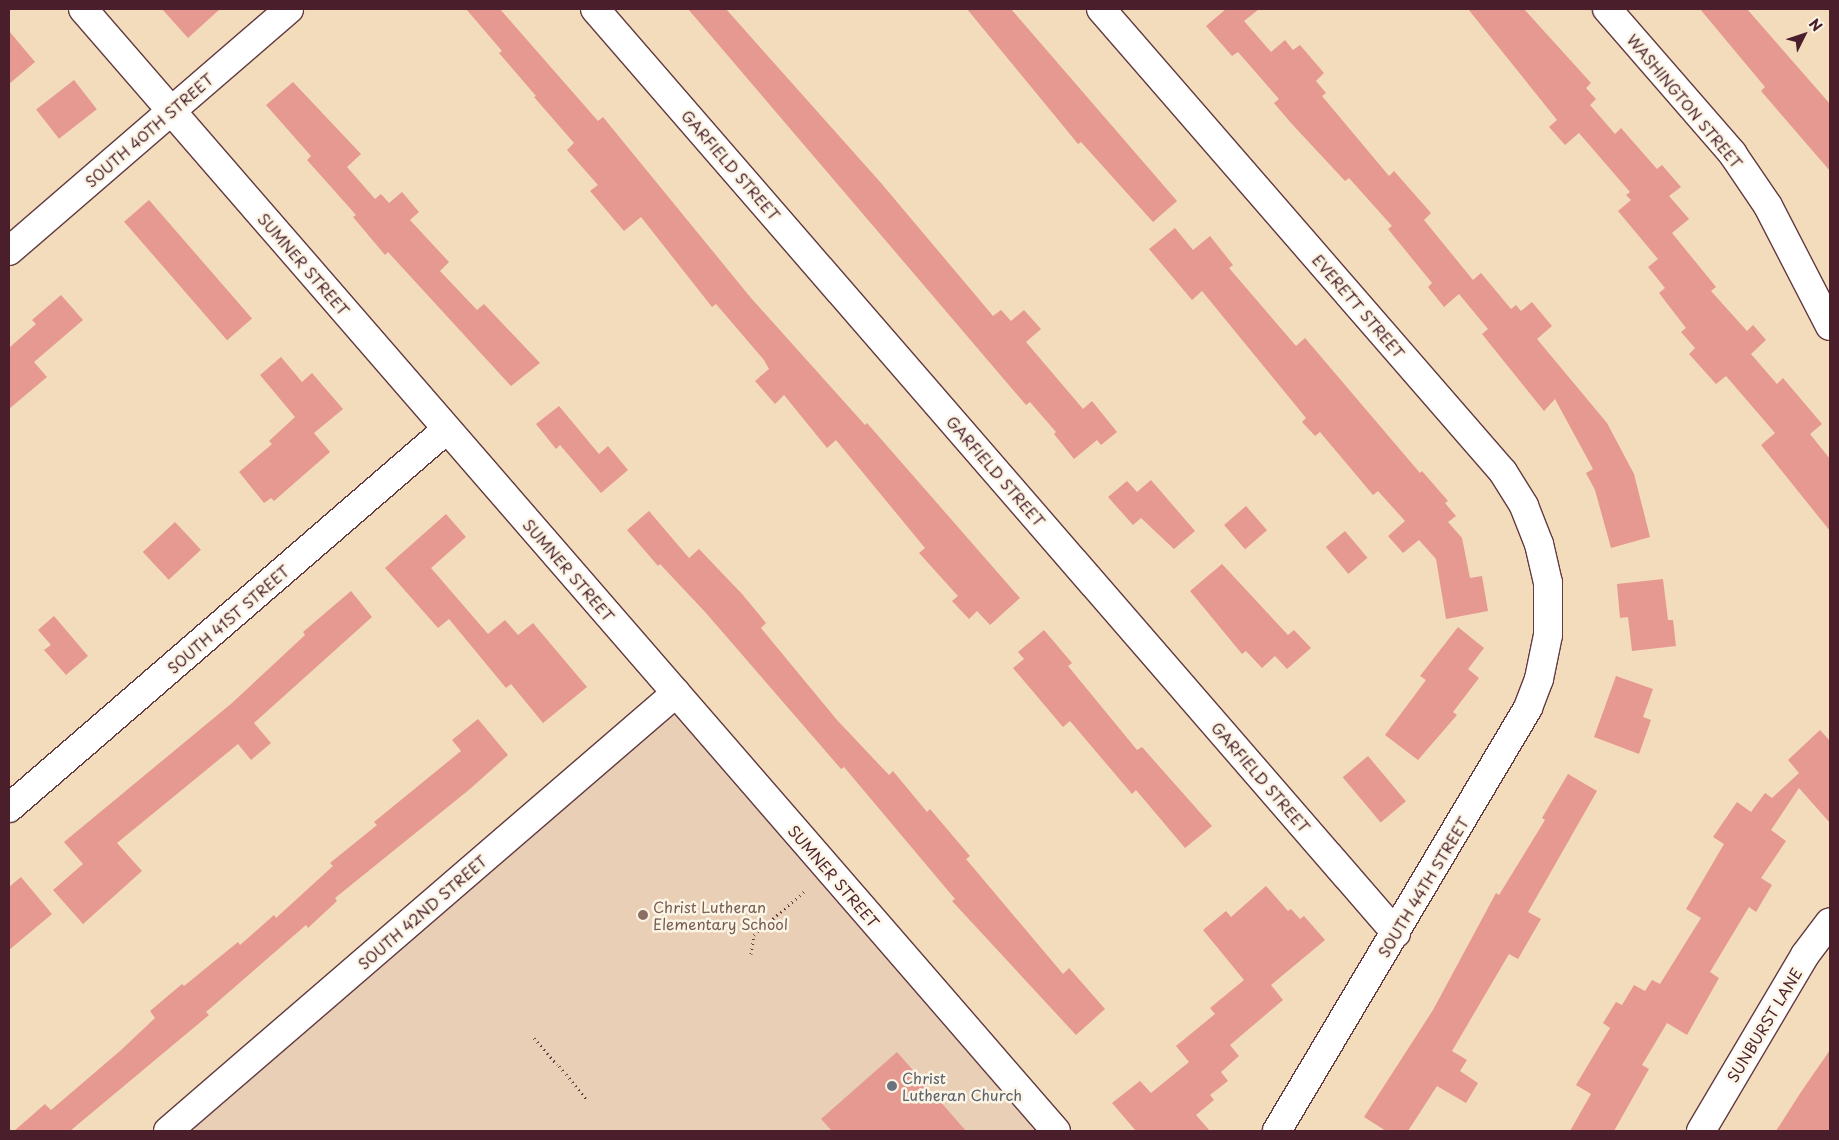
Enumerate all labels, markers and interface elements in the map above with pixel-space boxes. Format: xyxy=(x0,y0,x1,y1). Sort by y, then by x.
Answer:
north arrow xyxy=(1779,10,1829,60)
text: N xyxy=(1804,14,1827,36)
street label: WASHINGTON STREET xyxy=(1623,30,1747,172)
street label: SOUTH 40TH STREET xyxy=(81,69,217,191)
street label: GARFIELD STREET xyxy=(678,106,784,224)
street label: SUMNER STREET xyxy=(254,209,354,319)
street label: EVERETT STREET xyxy=(1309,250,1409,362)
street label: GARFIELD STREET xyxy=(943,412,1049,530)
street label: SUMNER STREET xyxy=(519,515,619,625)
street label: SOUTH 41ST STREET xyxy=(162,560,294,678)
street label: GARFIELD STREET xyxy=(1208,718,1314,836)
street label: SOUTH 44TH STREET xyxy=(1373,812,1473,962)
street label: SUMNER STREET xyxy=(784,821,884,931)
street label: SOUTH 42ND STREET xyxy=(353,851,491,973)
place label: Christ Lutheran Elementary School xyxy=(653,897,788,932)
marker: Christ Lutheran Elementary School xyxy=(637,909,649,921)
street label: SUNBURST LANE xyxy=(1723,964,1805,1086)
place label: Christ Lutheran Church xyxy=(902,1068,1022,1103)
marker: Christ Lutheran Church xyxy=(886,1080,898,1092)

